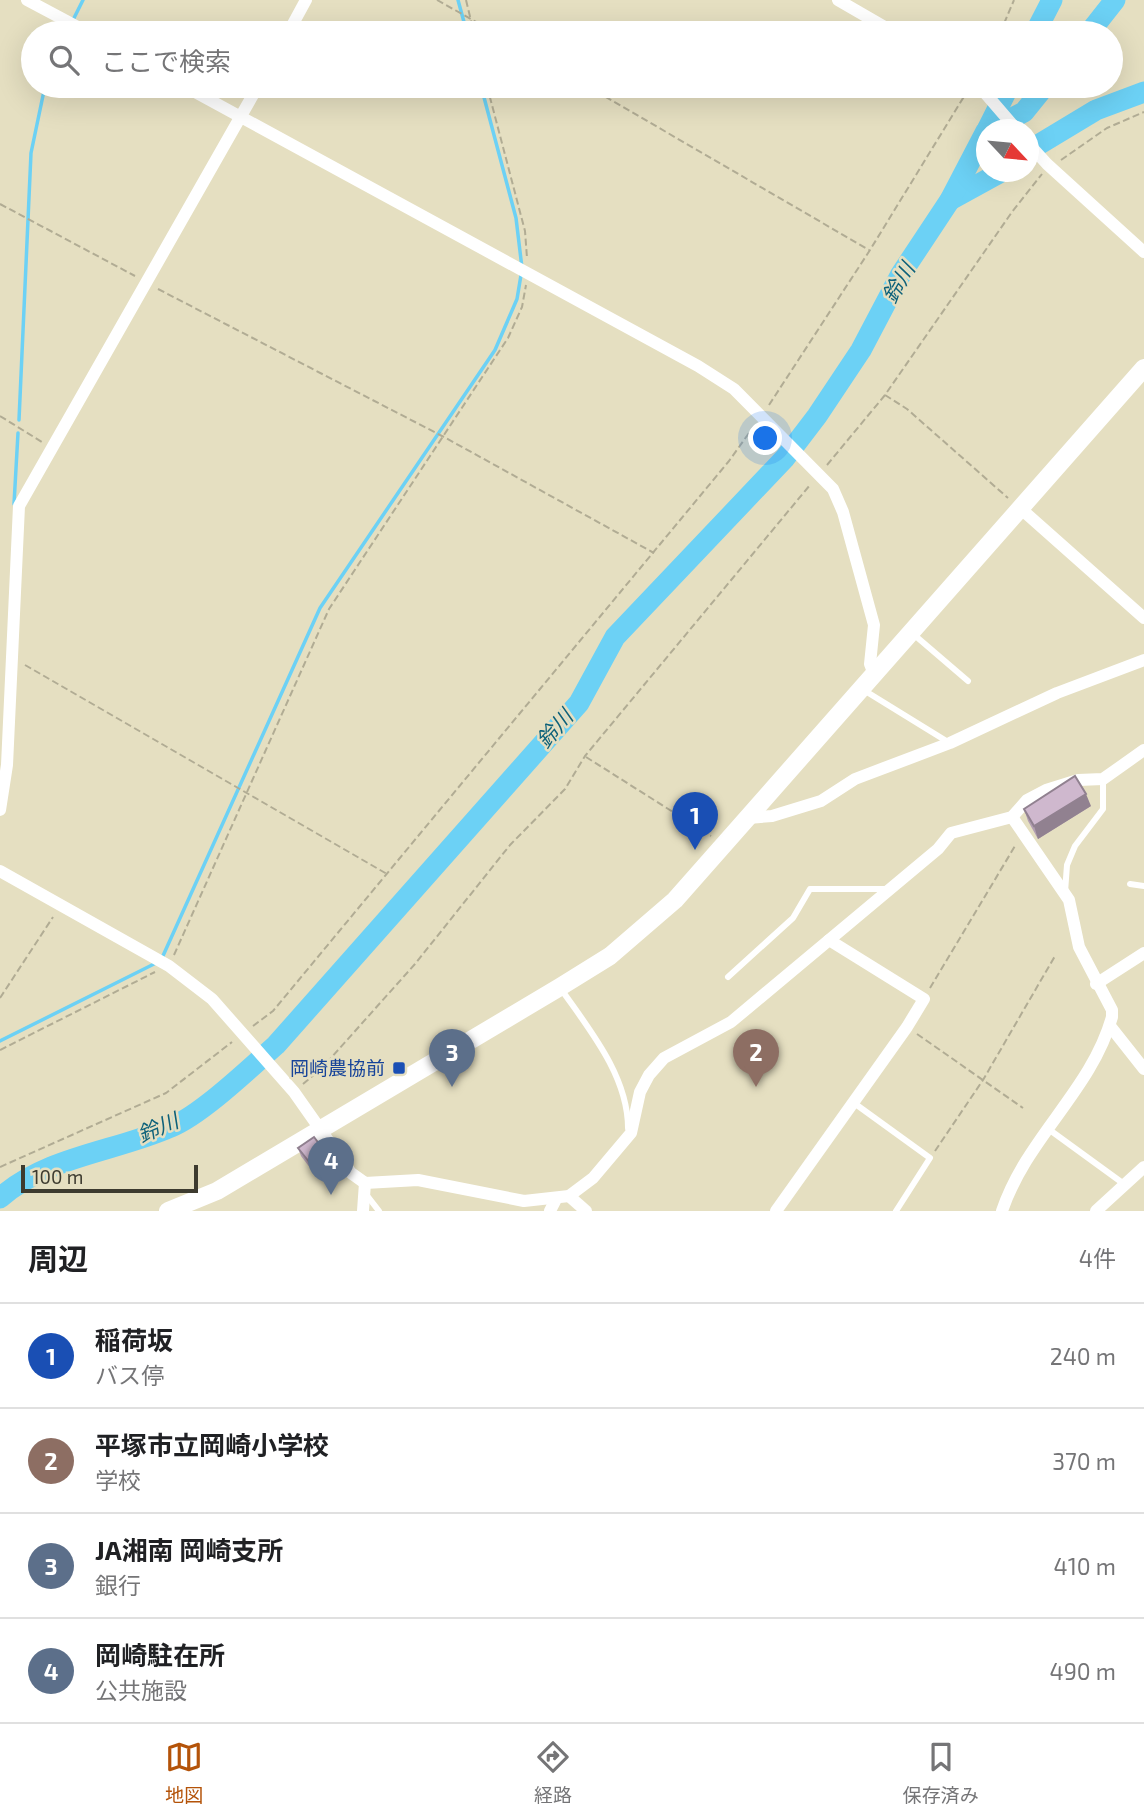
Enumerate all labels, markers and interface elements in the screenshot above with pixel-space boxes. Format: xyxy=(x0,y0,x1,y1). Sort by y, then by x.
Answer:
search box xyxy=(21,21,1123,98)
icon: search xyxy=(45,41,83,79)
text: ここで検索 xyxy=(101,45,231,76)
north arrow xyxy=(976,119,1039,182)
water label: 鈴川 xyxy=(876,256,920,307)
your location xyxy=(748,421,782,455)
water label: 鈴川 xyxy=(531,702,578,752)
pin: 1 xyxy=(672,792,718,850)
pin: 3 xyxy=(429,1029,475,1087)
pin: 2 xyxy=(733,1029,779,1087)
place label: 岡崎農協前 xyxy=(290,1056,385,1079)
marker: 岡崎農協前 xyxy=(391,1060,407,1076)
water label: 鈴川 xyxy=(133,1106,183,1146)
pin: 4 xyxy=(308,1137,354,1195)
scale bar xyxy=(21,1162,198,1194)
text: 100 m xyxy=(32,1165,83,1188)
text: 周辺 xyxy=(28,1240,88,1276)
text: 4件 xyxy=(1079,1244,1116,1272)
text: 稲荷坂 xyxy=(95,1324,173,1355)
text: 1 xyxy=(46,1342,56,1370)
text: 240 m xyxy=(1050,1342,1116,1370)
text: バス停 xyxy=(95,1361,164,1389)
text: 平塚市立岡崎小学校 xyxy=(95,1429,329,1460)
text: 2 xyxy=(44,1447,58,1475)
text: 370 m xyxy=(1052,1447,1116,1475)
text: 学校 xyxy=(95,1466,141,1494)
text: JA湘南 岡崎支所 xyxy=(95,1534,283,1565)
text: 3 xyxy=(44,1552,58,1580)
text: 410 m xyxy=(1054,1552,1116,1580)
text: 銀行 xyxy=(95,1571,141,1599)
text: 岡崎駐在所 xyxy=(95,1639,225,1670)
text: 4 xyxy=(44,1657,58,1685)
text: 490 m xyxy=(1050,1657,1116,1685)
text: 公共施設 xyxy=(95,1676,187,1704)
tab: 地図 xyxy=(165,1738,203,1807)
tab: 経路 xyxy=(534,1738,572,1807)
tab: 保存済み xyxy=(903,1738,979,1807)

